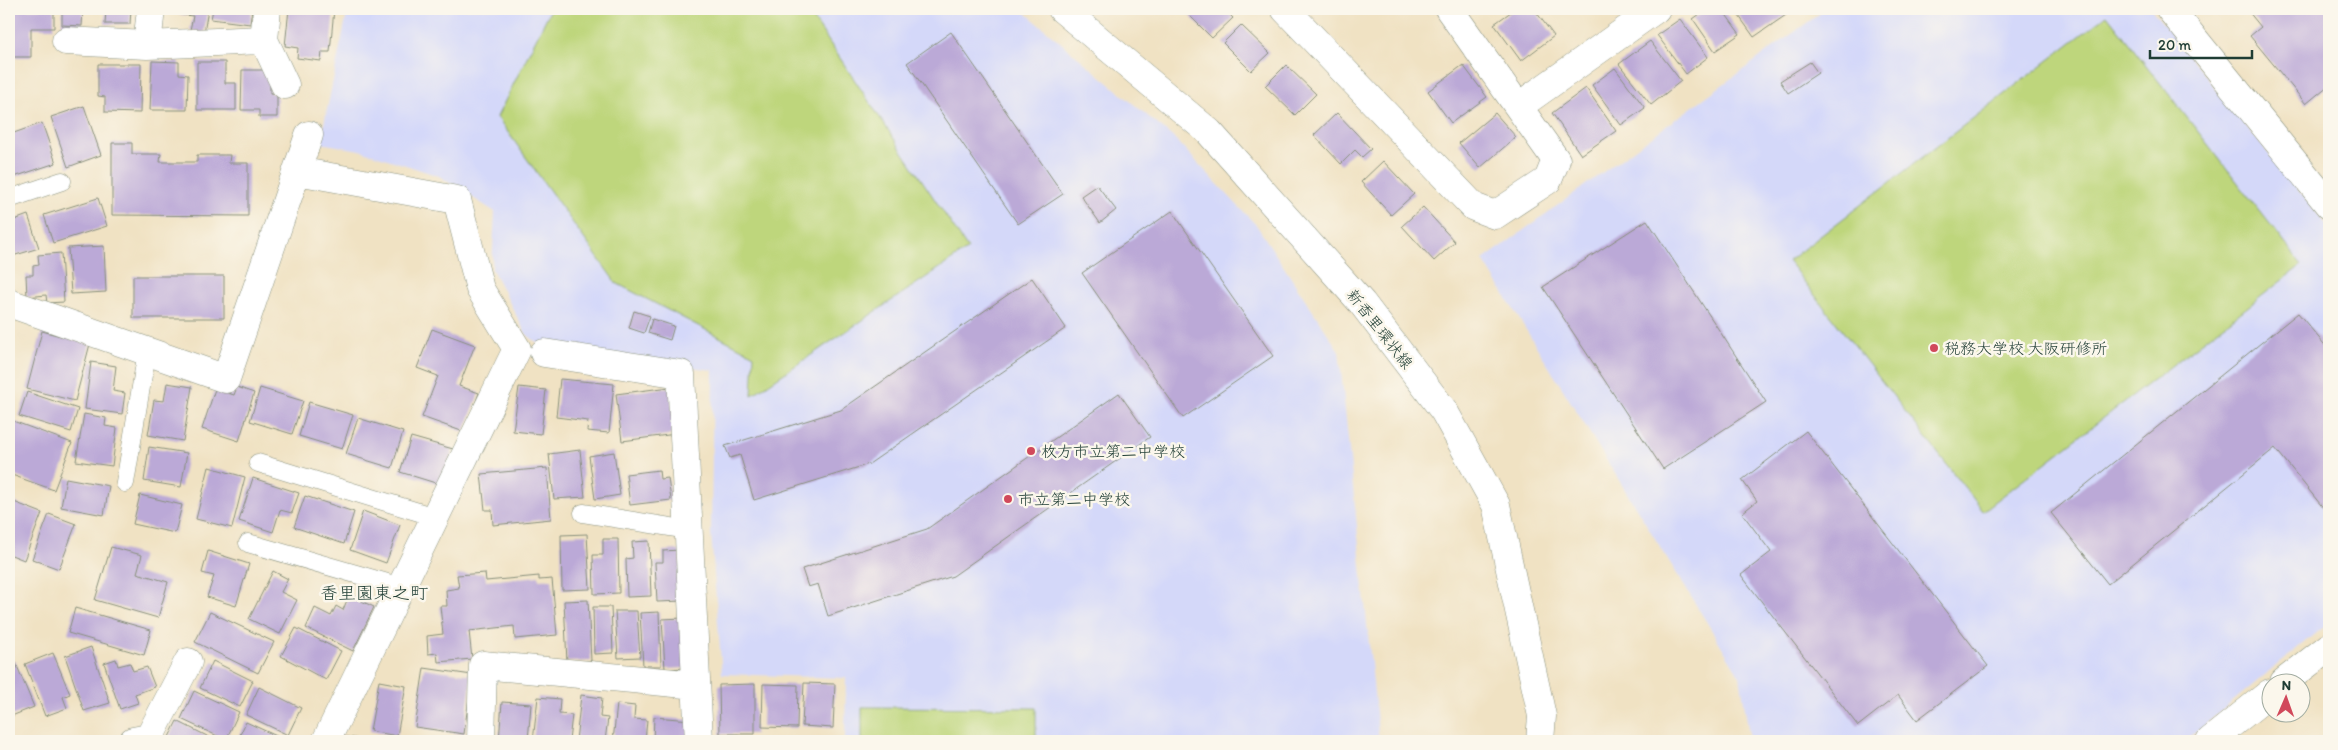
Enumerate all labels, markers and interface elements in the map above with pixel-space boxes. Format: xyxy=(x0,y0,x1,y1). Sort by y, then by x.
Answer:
scale bar xyxy=(2150,28,2253,60)
text: 20 m xyxy=(2158,36,2192,54)
street label: 新香里環状線 xyxy=(1343,285,1417,373)
place label: 税務大学校 大阪研修所 xyxy=(1944,339,2108,358)
marker: 税務大学校 大阪研修所 xyxy=(1928,342,1940,354)
place label: 枚方市立第二中学校 xyxy=(1041,442,1185,461)
marker: 枚方市立第二中学校 xyxy=(1025,445,1037,457)
place label: 市立第二中学校 xyxy=(1018,490,1130,509)
marker: 市立第二中学校 xyxy=(1002,493,1014,505)
district label: 香里園東之町 xyxy=(320,582,428,604)
north arrow xyxy=(2260,672,2310,722)
text: N xyxy=(2281,677,2291,694)

